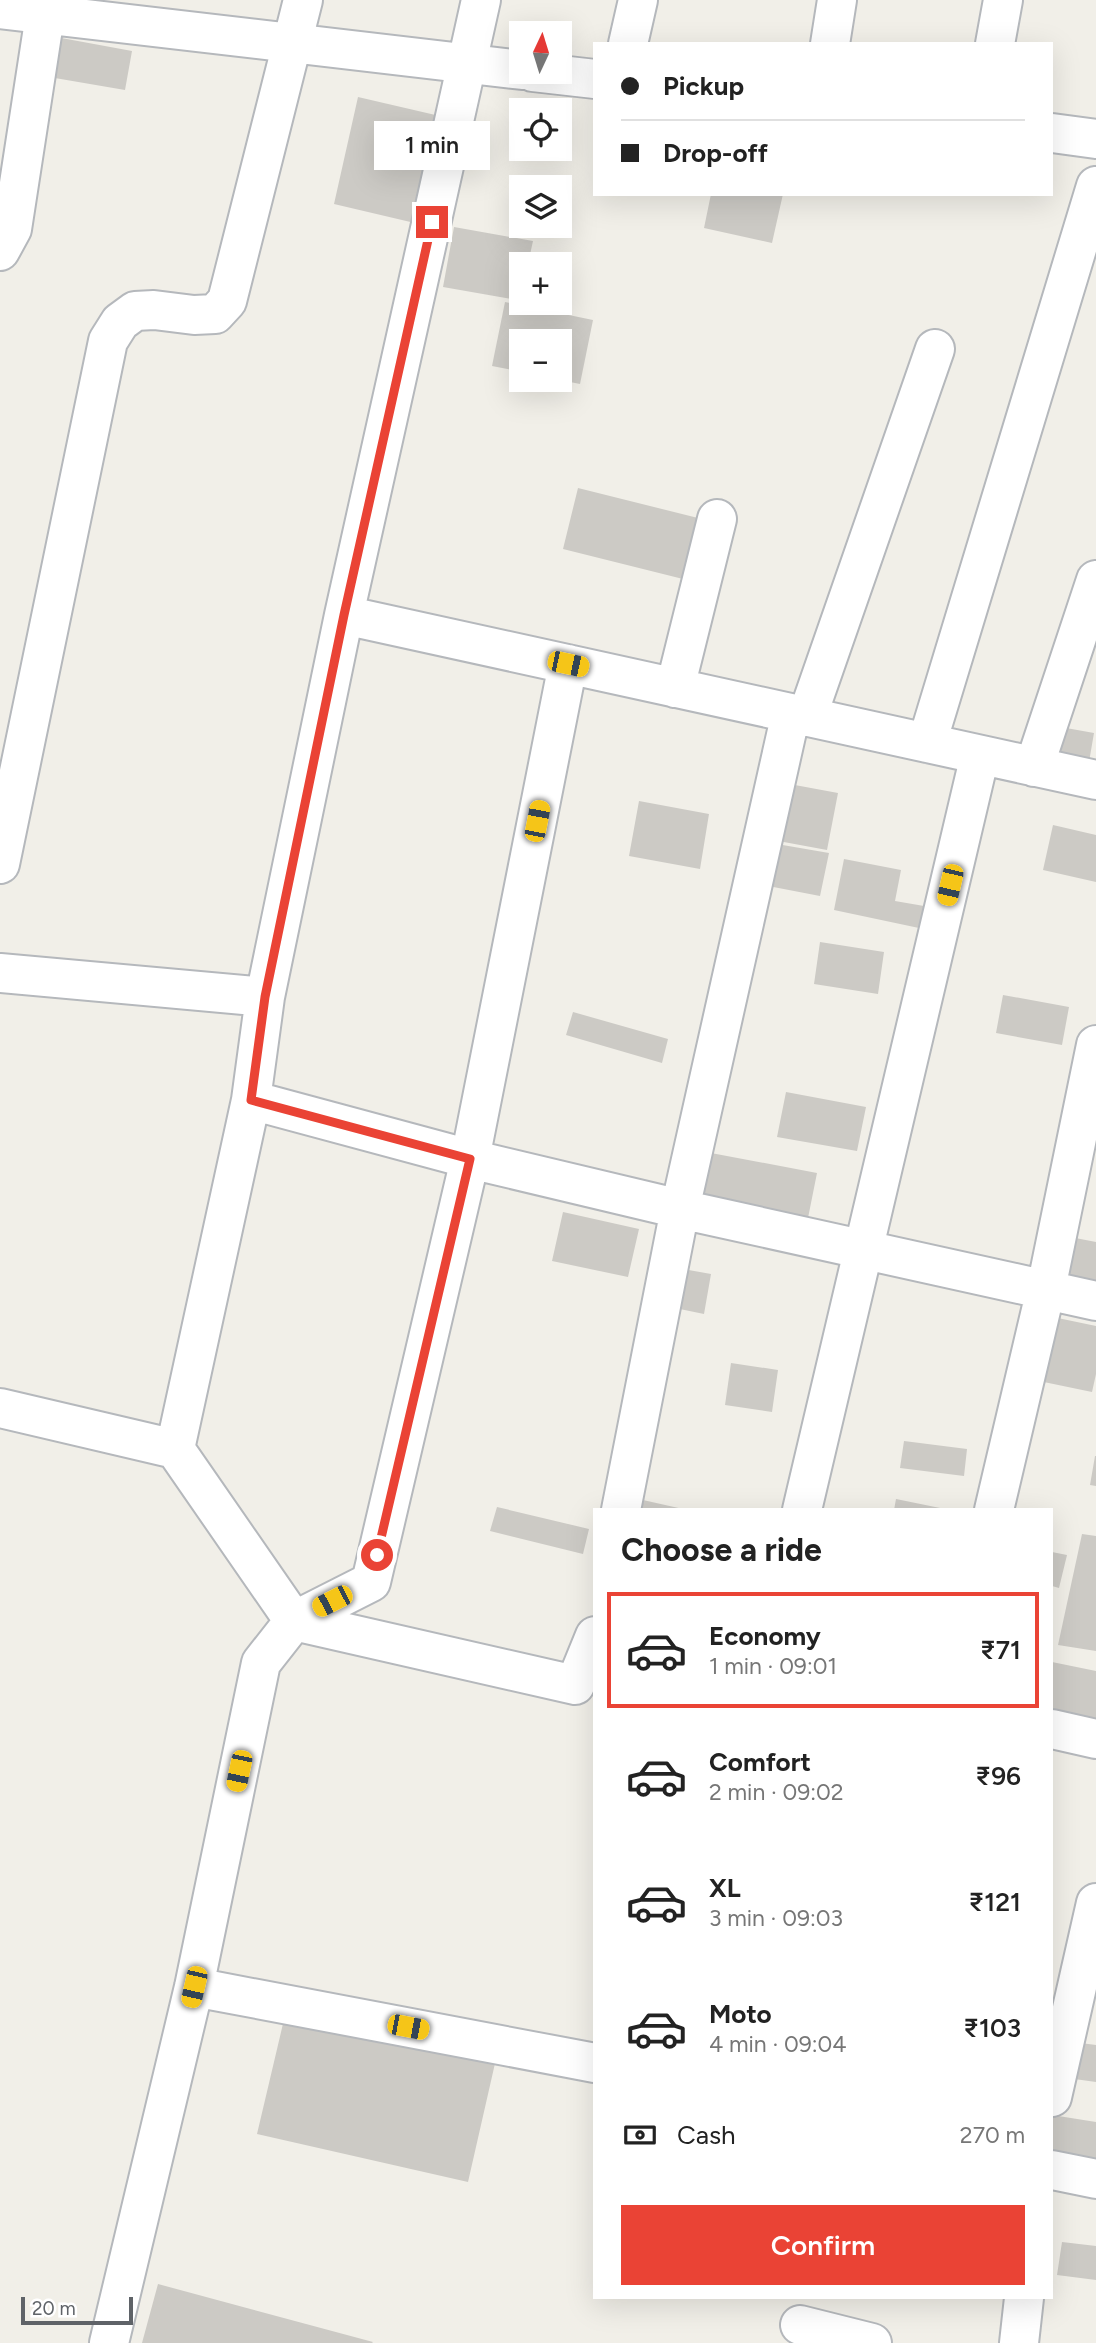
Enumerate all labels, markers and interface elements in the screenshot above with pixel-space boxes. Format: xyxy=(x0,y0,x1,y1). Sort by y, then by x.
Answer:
north arrow xyxy=(509,21,572,84)
map controls xyxy=(509,21,572,392)
text: Pickup xyxy=(663,70,744,102)
button: locate xyxy=(509,98,572,161)
callout: 1 min xyxy=(374,120,490,170)
text: 1 min xyxy=(405,131,459,159)
text: Drop-off xyxy=(663,137,768,169)
button: layers xyxy=(509,175,572,238)
route end xyxy=(416,206,448,238)
button: + xyxy=(509,252,572,315)
button: − xyxy=(509,329,572,392)
car xyxy=(546,649,591,679)
car xyxy=(523,798,552,844)
car xyxy=(936,862,965,908)
text: Choose a ride xyxy=(621,1531,822,1569)
route start xyxy=(361,1539,393,1571)
car xyxy=(309,1582,356,1620)
icon: car xyxy=(625,1619,688,1682)
text: Economy xyxy=(709,1620,821,1652)
text: ₹71 xyxy=(980,1634,1021,1666)
text: 1 min · 09:01 xyxy=(709,1652,837,1680)
icon: car xyxy=(625,1745,688,1808)
text: Comfort xyxy=(709,1746,811,1778)
car xyxy=(225,1748,254,1794)
text: ₹96 xyxy=(975,1760,1021,1792)
text: 2 min · 09:02 xyxy=(709,1778,844,1806)
icon: car xyxy=(625,1871,688,1934)
text: XL xyxy=(709,1872,741,1904)
text: ₹121 xyxy=(969,1886,1021,1918)
text: 3 min · 09:03 xyxy=(709,1904,843,1932)
car xyxy=(180,1964,209,2010)
icon: car xyxy=(625,1997,688,2060)
text: Moto xyxy=(709,1998,772,2030)
text: ₹103 xyxy=(963,2012,1021,2044)
car xyxy=(386,2013,431,2041)
text: 4 min · 09:04 xyxy=(709,2030,847,2058)
icon: cash xyxy=(621,2116,659,2154)
text: Cash xyxy=(677,2119,736,2151)
text: 270 m xyxy=(960,2121,1025,2149)
button: Confirm xyxy=(621,2205,1025,2285)
scale bar xyxy=(21,2294,133,2326)
text: 20 m xyxy=(32,2297,76,2320)

